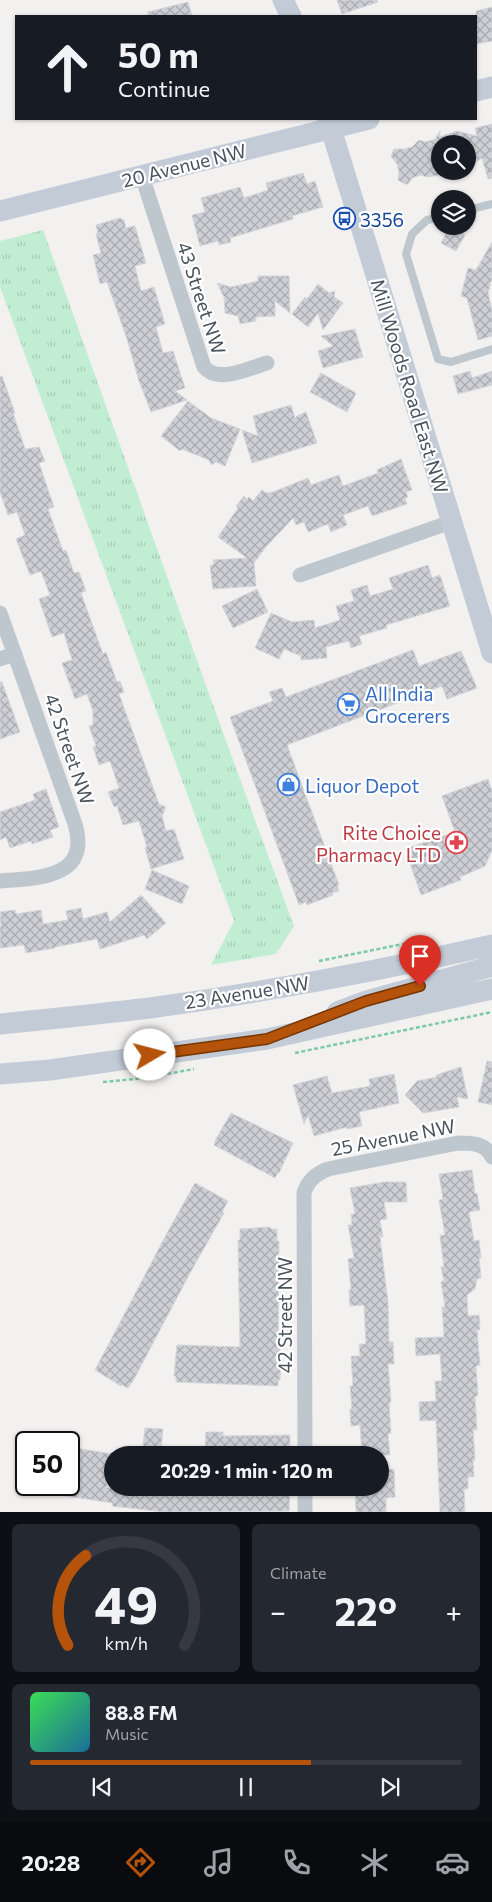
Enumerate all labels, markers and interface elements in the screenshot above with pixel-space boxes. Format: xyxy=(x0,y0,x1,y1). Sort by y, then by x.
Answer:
text: 50 m xyxy=(118,32,199,75)
icon: ahead xyxy=(35,35,100,100)
text: Continue xyxy=(118,75,210,102)
map controls xyxy=(431,135,476,235)
button: search xyxy=(431,135,476,180)
street label: 20 Avenue NW xyxy=(120,138,248,192)
button: layers xyxy=(431,190,476,235)
bus stop icon: 3356 xyxy=(332,207,356,231)
place label: 3356 xyxy=(360,208,404,231)
street label: 43 Street NW xyxy=(173,239,231,357)
street label: Mill Woods Road East NW xyxy=(366,276,454,496)
place label: All India Grocerers xyxy=(365,682,450,727)
street label: 42 Street NW xyxy=(40,690,100,808)
supermarket icon: All India Grocerers xyxy=(337,692,361,716)
shop icon: Liquor Depot xyxy=(277,773,301,797)
place label: Liquor Depot xyxy=(305,774,420,797)
place label: Rite Choice Pharmacy LTD xyxy=(316,821,441,866)
pharmacy icon: Rite Choice Pharmacy LTD xyxy=(445,831,469,855)
pin xyxy=(399,935,441,986)
icon: arrive xyxy=(406,942,434,970)
street label: 23 Avenue NW xyxy=(183,971,311,1013)
position arrow xyxy=(123,1028,175,1080)
street label: 25 Avenue NW xyxy=(329,1114,457,1160)
street label: 42 Street NW xyxy=(273,1257,296,1373)
speed limit sign: 50 xyxy=(15,1431,80,1496)
text: 20:29 · 1 min · 120 m xyxy=(160,1459,333,1482)
text: Climate xyxy=(270,1563,326,1582)
text: 49 xyxy=(94,1571,158,1635)
text: 22° xyxy=(334,1587,397,1634)
text: − xyxy=(270,1594,286,1628)
text: + xyxy=(446,1594,462,1628)
text: km/h xyxy=(104,1632,148,1654)
text: 88.8 FM xyxy=(105,1701,178,1724)
text: Music xyxy=(105,1724,149,1743)
icon: previous xyxy=(88,1773,116,1801)
icon: pause xyxy=(232,1773,260,1801)
icon: next xyxy=(376,1773,404,1801)
icon: directions xyxy=(123,1845,158,1880)
icon: music xyxy=(201,1845,236,1880)
icon: phone xyxy=(279,1845,314,1880)
icon: climate xyxy=(357,1845,392,1880)
icon: car xyxy=(435,1845,470,1880)
text: 20:28 xyxy=(22,1849,80,1876)

